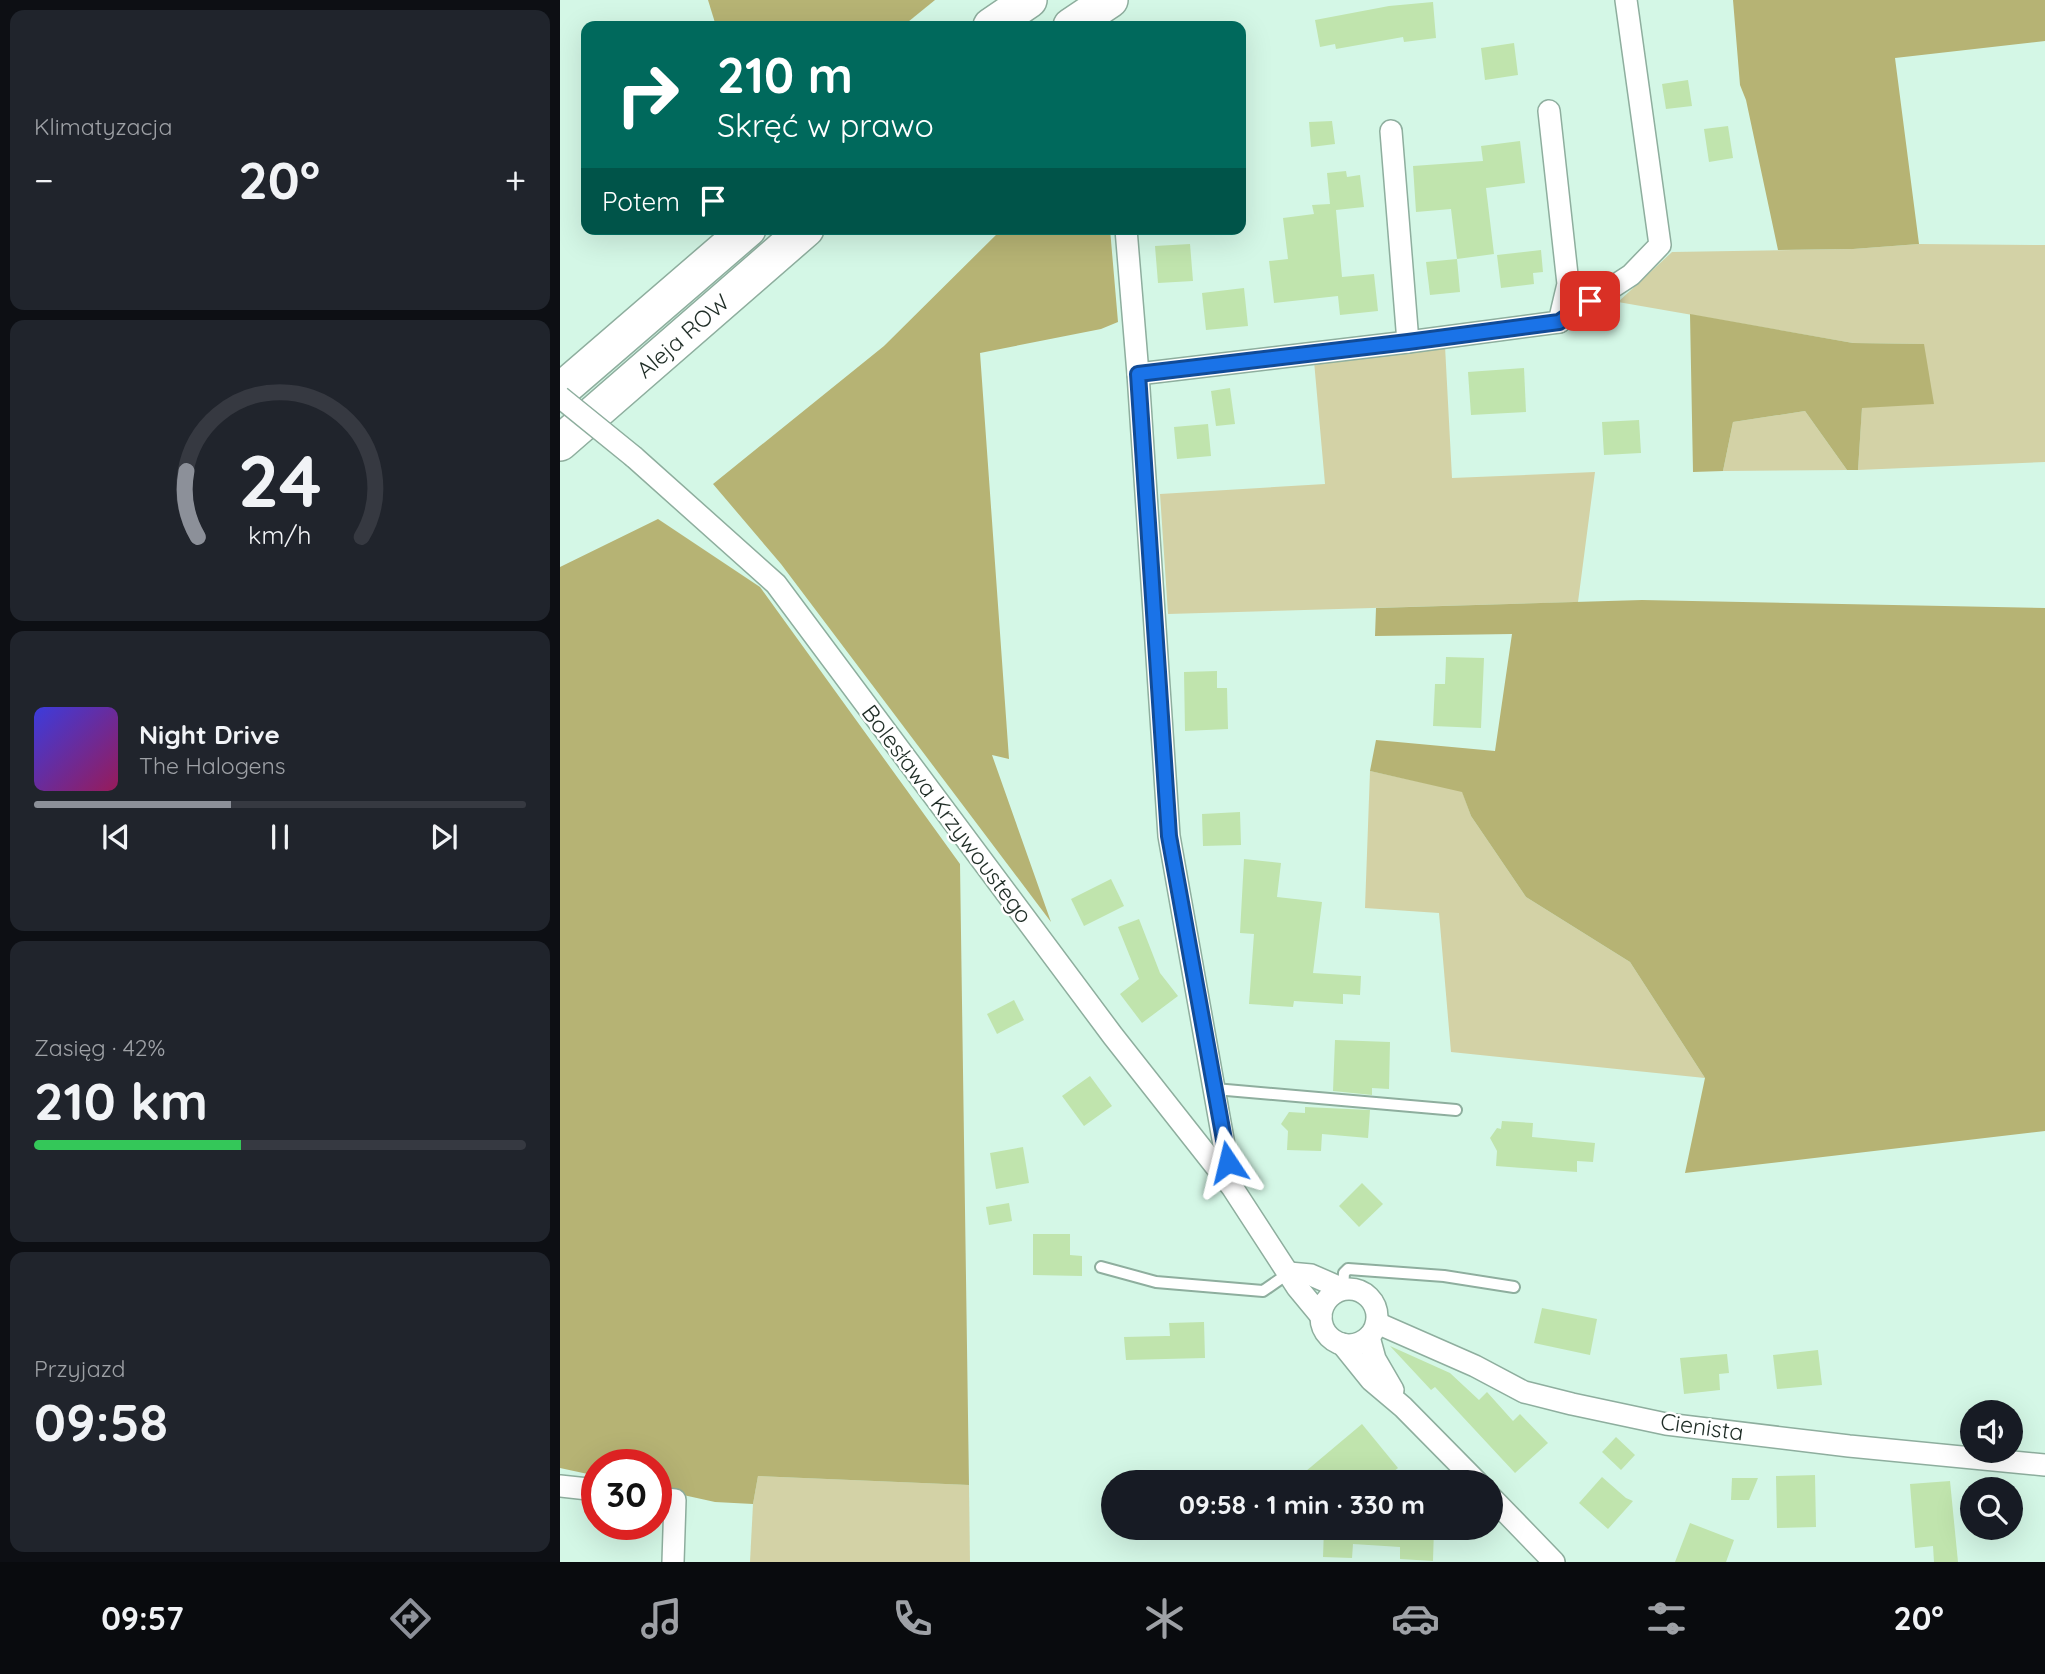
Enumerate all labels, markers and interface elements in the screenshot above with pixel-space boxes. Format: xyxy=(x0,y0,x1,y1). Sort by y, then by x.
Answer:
text: 210 m xyxy=(717,44,853,105)
icon: right xyxy=(602,49,693,140)
text: Skręć w prawo xyxy=(717,105,934,145)
text: Klimatyzacja xyxy=(34,112,173,141)
text: 20° xyxy=(238,147,320,212)
text: − xyxy=(34,156,54,204)
text: + xyxy=(505,156,526,204)
icon: arrive xyxy=(694,182,732,220)
text: Potem xyxy=(602,185,680,218)
pin xyxy=(1560,271,1620,331)
icon: arrive xyxy=(1571,282,1609,320)
street label: Aleja ROW xyxy=(630,287,735,384)
text: 24 xyxy=(238,434,322,525)
text: km/h xyxy=(248,518,312,549)
street label: Bolesława Krzywoustego xyxy=(856,699,1039,929)
text: Night Drive xyxy=(139,718,280,751)
text: The Halogens xyxy=(139,751,286,780)
icon: previous xyxy=(97,818,135,856)
icon: pause xyxy=(261,818,299,856)
icon: next xyxy=(425,818,463,856)
text: Zasięg · 42% xyxy=(34,1033,165,1062)
text: 210 km xyxy=(34,1068,208,1133)
position arrow xyxy=(1191,1125,1265,1199)
text: Przyjazd xyxy=(34,1354,126,1383)
text: 09:58 xyxy=(34,1389,168,1454)
map controls xyxy=(1960,1400,2023,1540)
button: sound xyxy=(1960,1400,2023,1463)
street label: Cienista xyxy=(1659,1406,1746,1447)
speed limit sign: 30 xyxy=(581,1449,672,1540)
button: search xyxy=(1960,1477,2023,1540)
text: 09:58 · 1 min · 330 m xyxy=(1179,1488,1425,1521)
icon: directions xyxy=(386,1594,435,1643)
icon: music xyxy=(637,1594,686,1643)
icon: phone xyxy=(888,1594,937,1643)
icon: climate xyxy=(1140,1594,1189,1643)
icon: car xyxy=(1391,1594,1440,1643)
icon: filters xyxy=(1642,1594,1691,1643)
text: 09:57 xyxy=(101,1598,184,1638)
text: 20° xyxy=(1893,1598,1944,1638)

